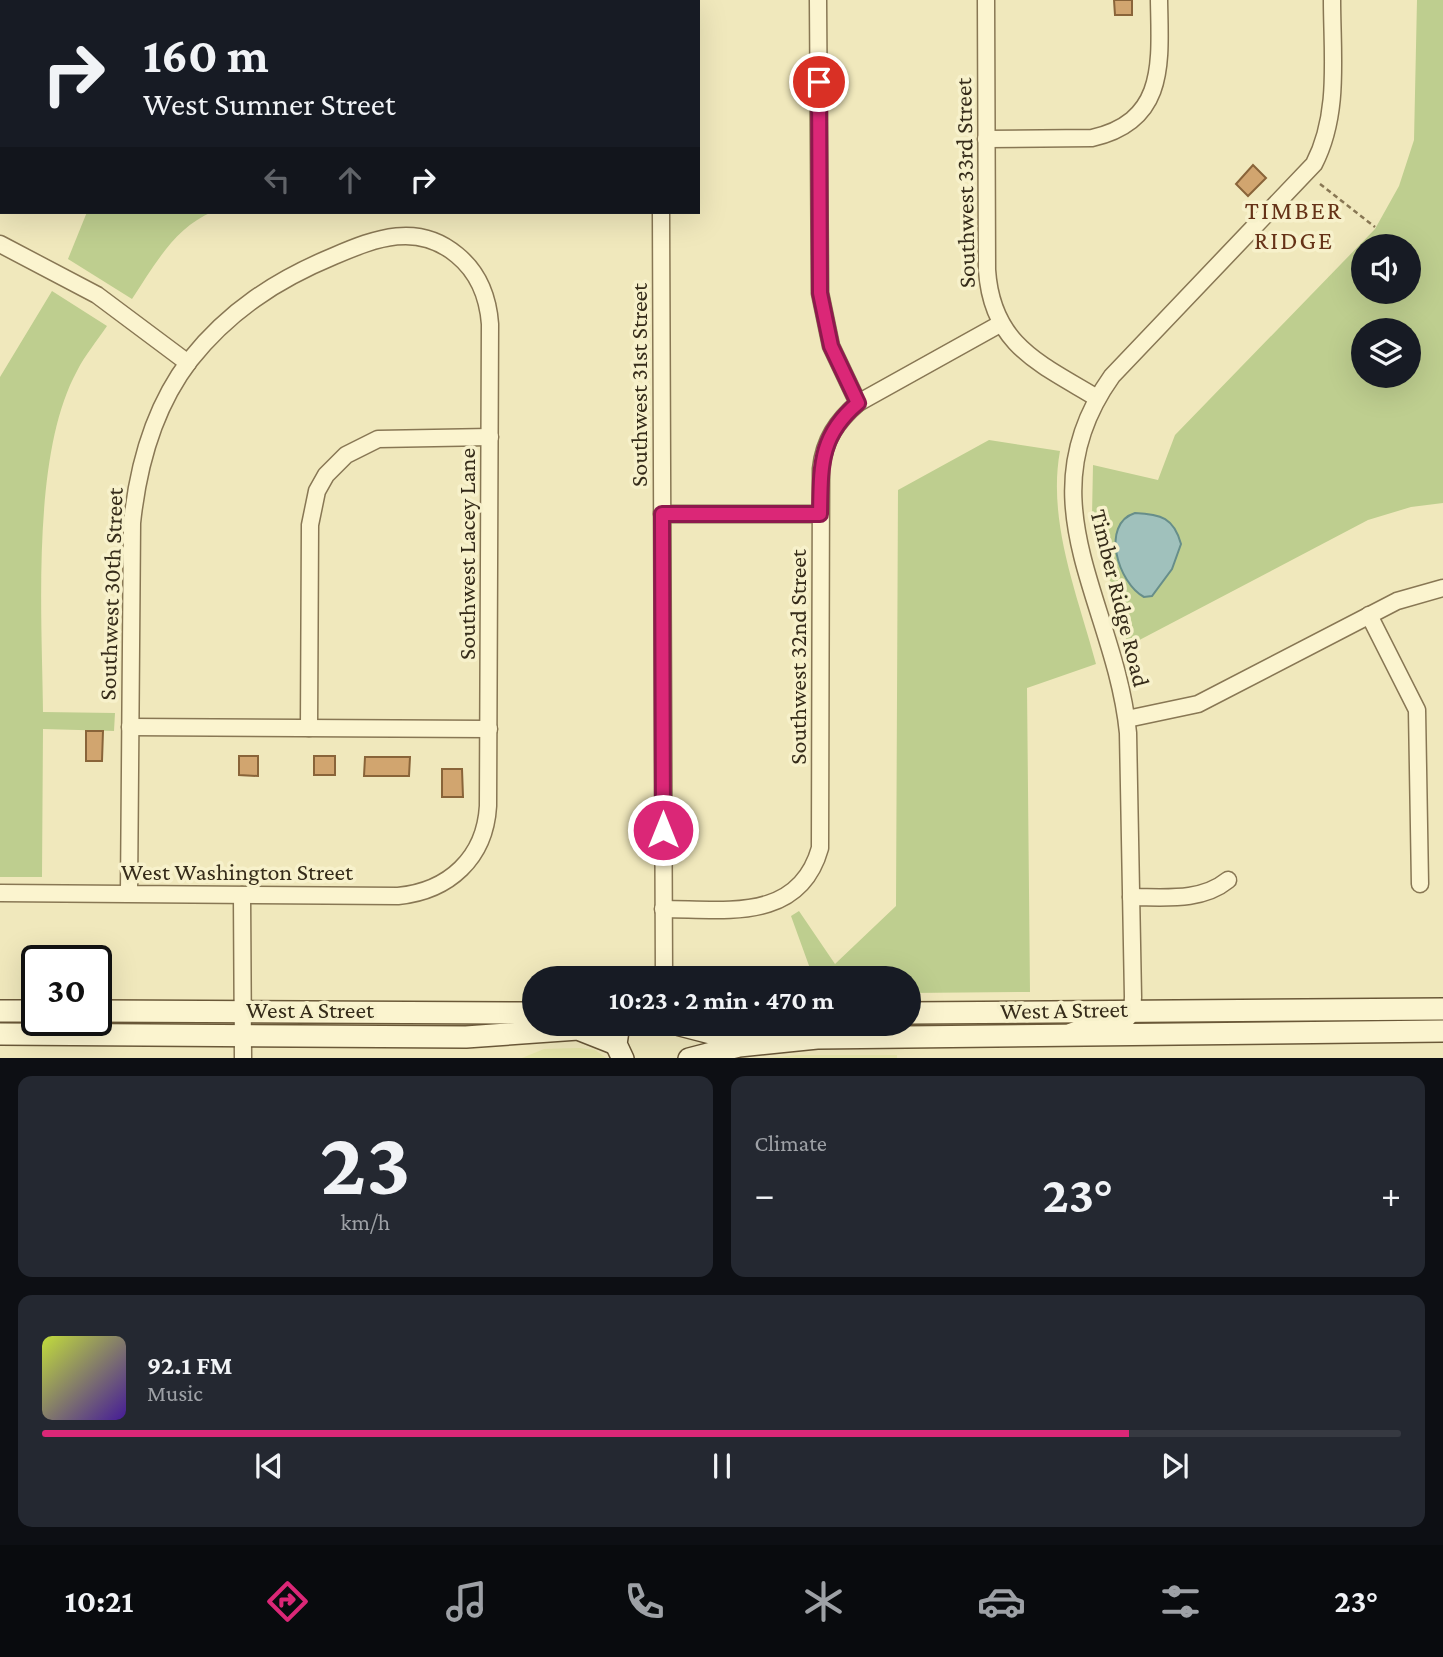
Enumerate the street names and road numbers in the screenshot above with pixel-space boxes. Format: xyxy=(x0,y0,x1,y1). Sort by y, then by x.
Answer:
street label: Southwest 33rd Street xyxy=(949,76,980,289)
street label: Southwest 31st Street xyxy=(625,282,652,487)
street label: Southwest Lacey Lane xyxy=(453,448,480,660)
street label: Southwest 30th Street xyxy=(93,486,128,701)
street label: Timber Ridge Road xyxy=(1085,506,1156,690)
street label: Southwest 32nd Street xyxy=(784,548,811,765)
street label: West Washington Street xyxy=(121,858,354,885)
street label: West A Street xyxy=(1000,995,1129,1024)
street label: West A Street xyxy=(246,996,375,1023)

